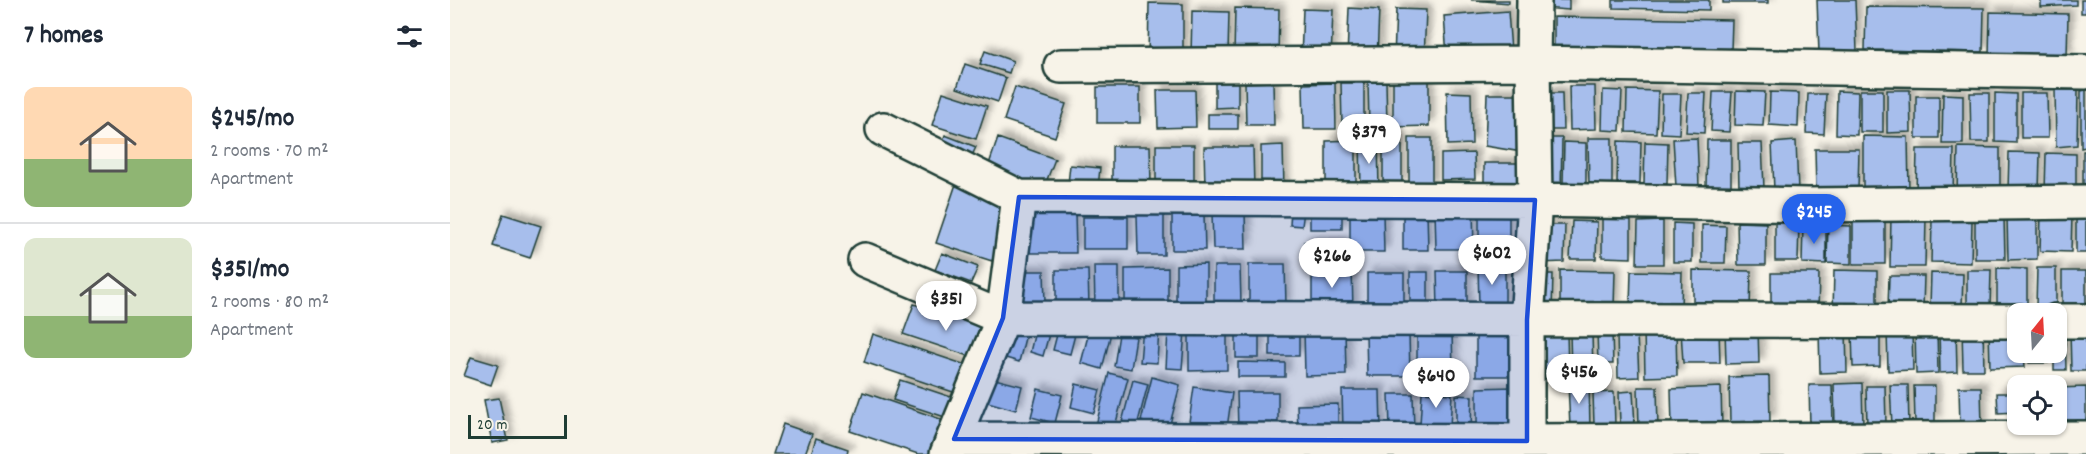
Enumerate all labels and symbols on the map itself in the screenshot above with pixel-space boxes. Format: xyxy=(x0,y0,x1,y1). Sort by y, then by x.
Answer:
pin: $379 xyxy=(1333,114,1405,165)
pin: $245 xyxy=(1778,194,1850,245)
pin: $602 xyxy=(1456,235,1528,286)
pin: $266 xyxy=(1296,238,1368,289)
pin: $351 xyxy=(910,281,982,332)
north arrow xyxy=(2007,303,2067,363)
pin: $456 xyxy=(1543,354,1615,405)
pin: $640 xyxy=(1400,358,1472,409)
scale bar xyxy=(468,412,567,440)

